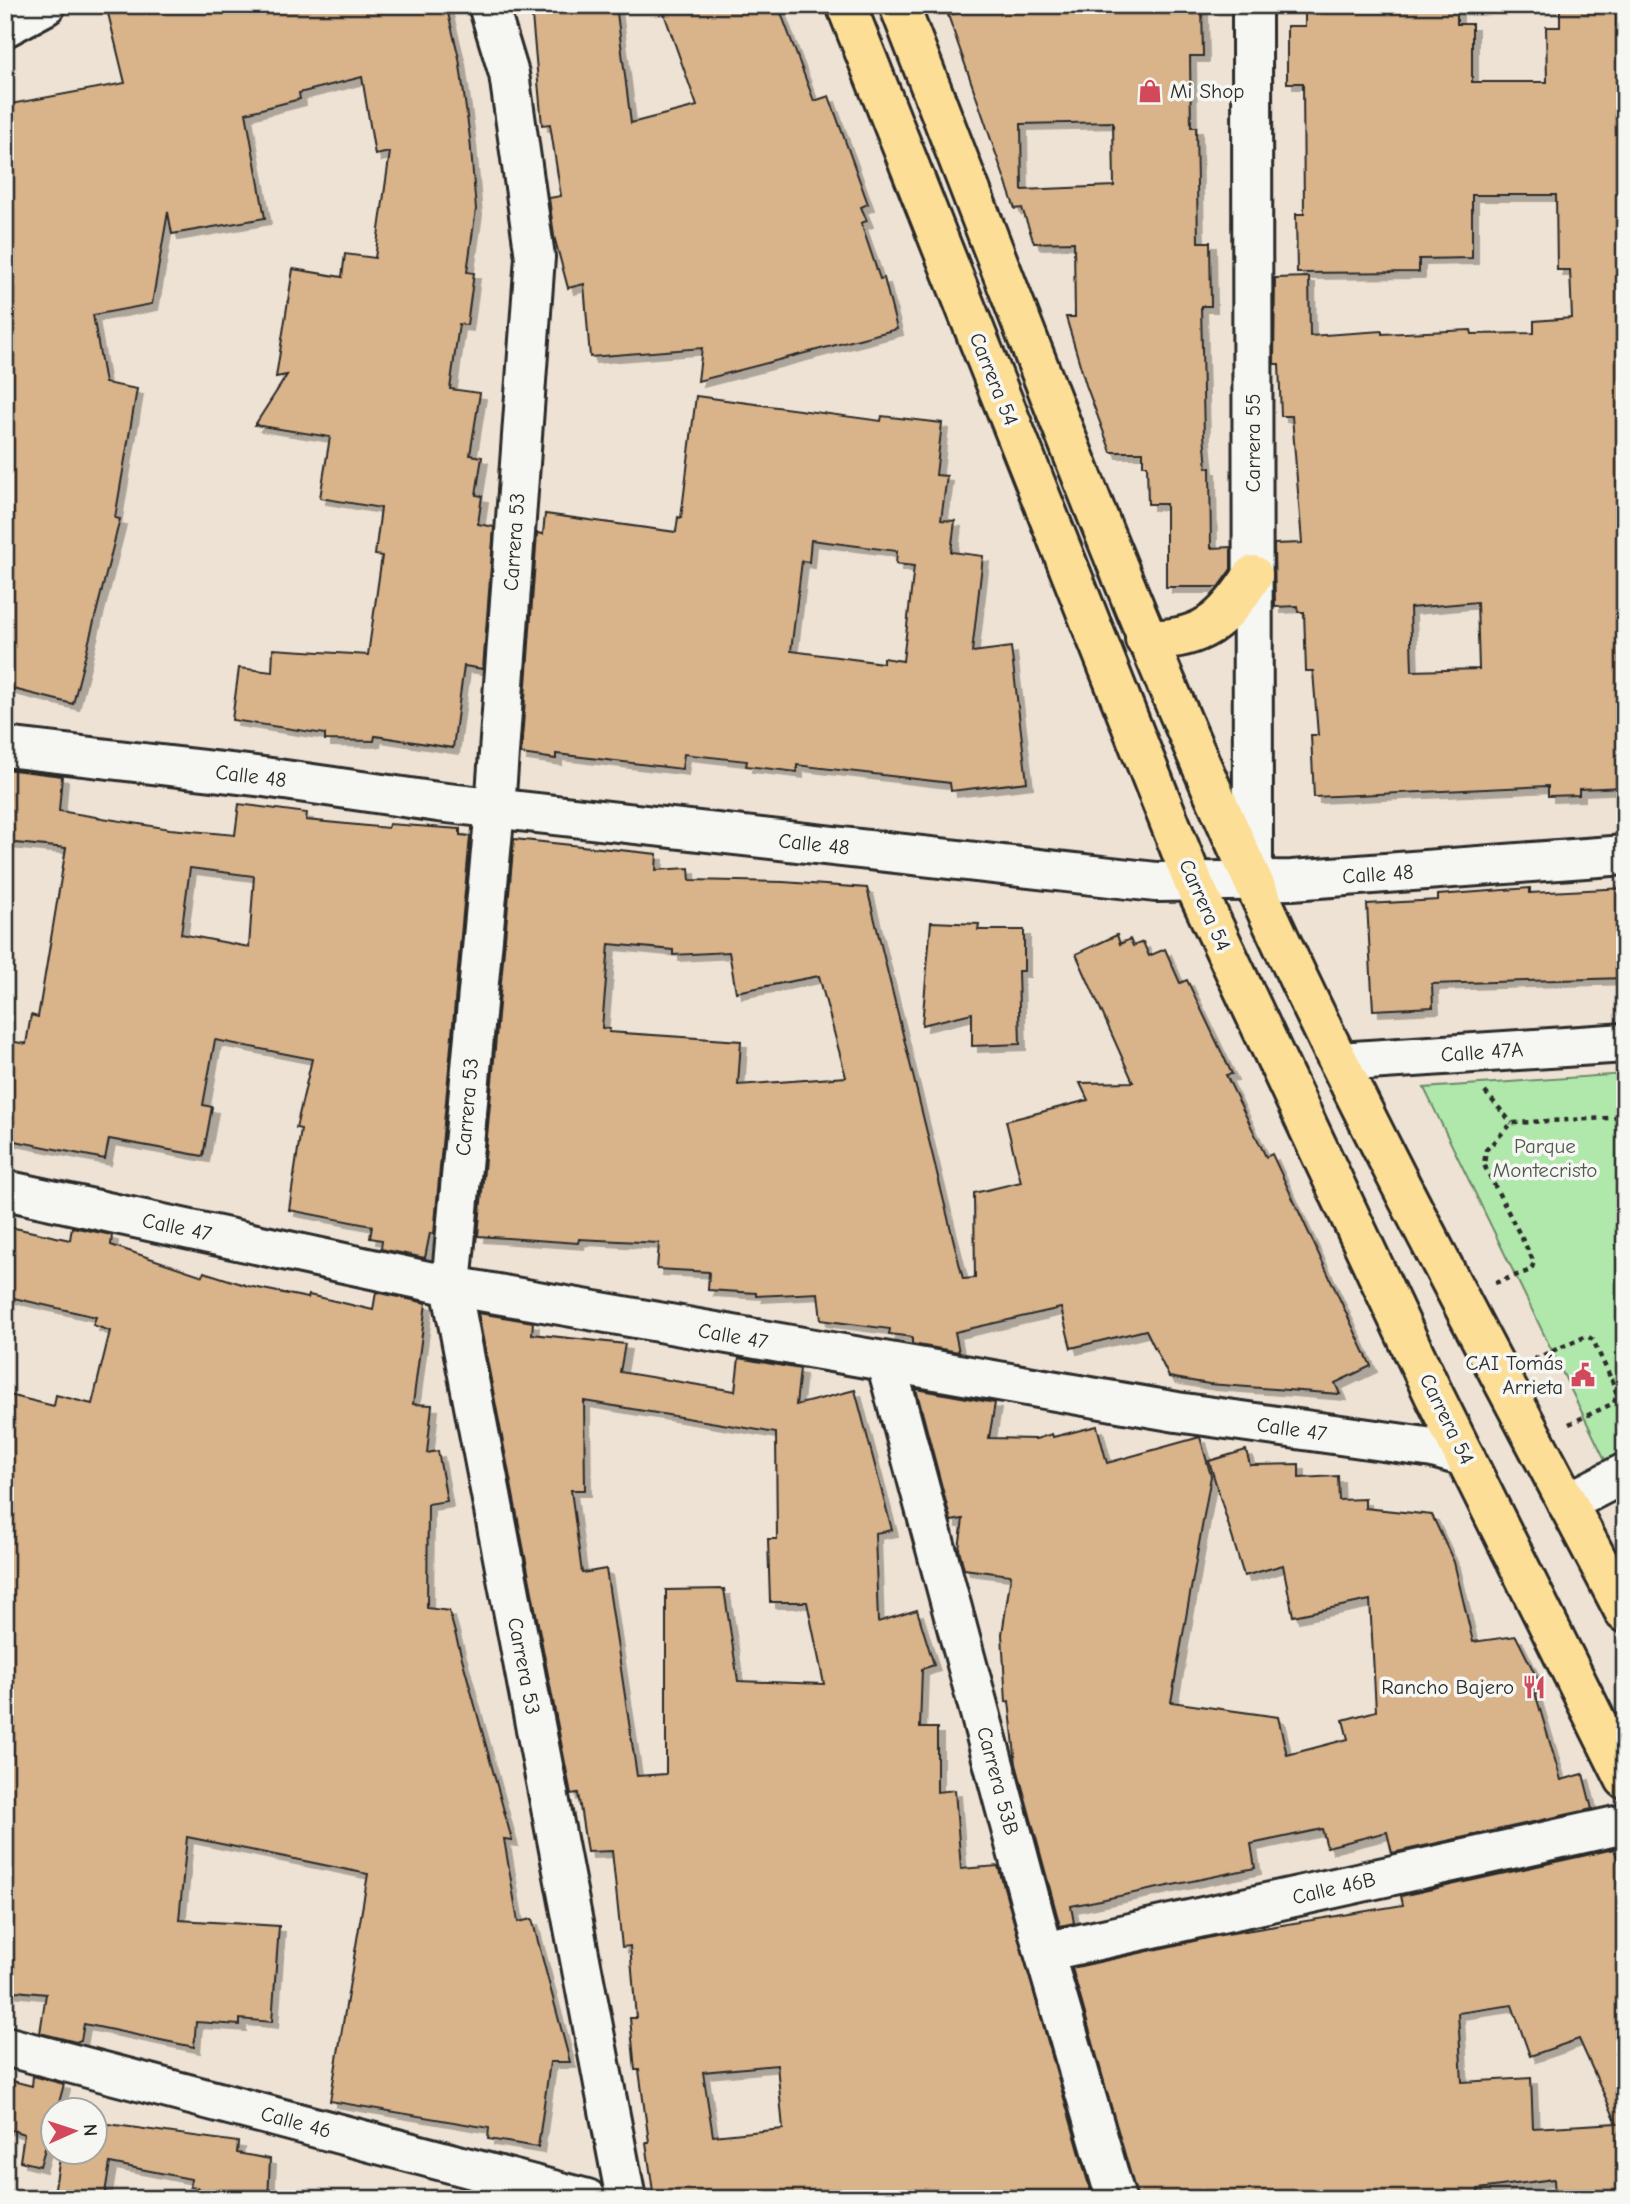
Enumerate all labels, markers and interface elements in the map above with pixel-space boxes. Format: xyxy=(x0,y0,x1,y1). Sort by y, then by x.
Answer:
shop icon: Mi Shop xyxy=(1136,77,1164,105)
place label: Mi Shop xyxy=(1170,79,1245,103)
street label: Carrera 54 xyxy=(965,329,1023,429)
street label: Carrera 55 xyxy=(1241,393,1265,493)
street label: Carrera 53 xyxy=(499,492,529,592)
street label: Calle 48 xyxy=(214,760,288,792)
street label: Calle 48 xyxy=(777,828,851,860)
street label: Carrera 54 xyxy=(1174,855,1236,955)
street label: Calle 48 xyxy=(1342,860,1414,888)
street label: Calle 47A xyxy=(1440,1037,1524,1067)
street label: Carrera 53 xyxy=(451,1057,483,1157)
park label: Parque Montecristo xyxy=(1493,1134,1597,1182)
street label: Calle 47 xyxy=(140,1208,214,1246)
street label: Calle 47 xyxy=(696,1318,770,1354)
place label: CAI Tomás Arrieta xyxy=(1466,1351,1563,1399)
public building icon: CAI Tomás Arrieta xyxy=(1569,1361,1597,1389)
street label: Carrera 54 xyxy=(1415,1370,1479,1468)
street label: Calle 47 xyxy=(1255,1412,1329,1446)
street label: Carrera 53 xyxy=(503,1615,545,1717)
restaurant icon: Rancho Bajero xyxy=(1520,1673,1548,1701)
place label: Rancho Bajero xyxy=(1381,1675,1514,1699)
street label: Carrera 53B xyxy=(972,1724,1024,1838)
street label: Calle 46B xyxy=(1290,1867,1378,1909)
north arrow xyxy=(38,2096,108,2166)
street label: Calle 46 xyxy=(258,2101,334,2143)
text: N xyxy=(79,2123,101,2137)

